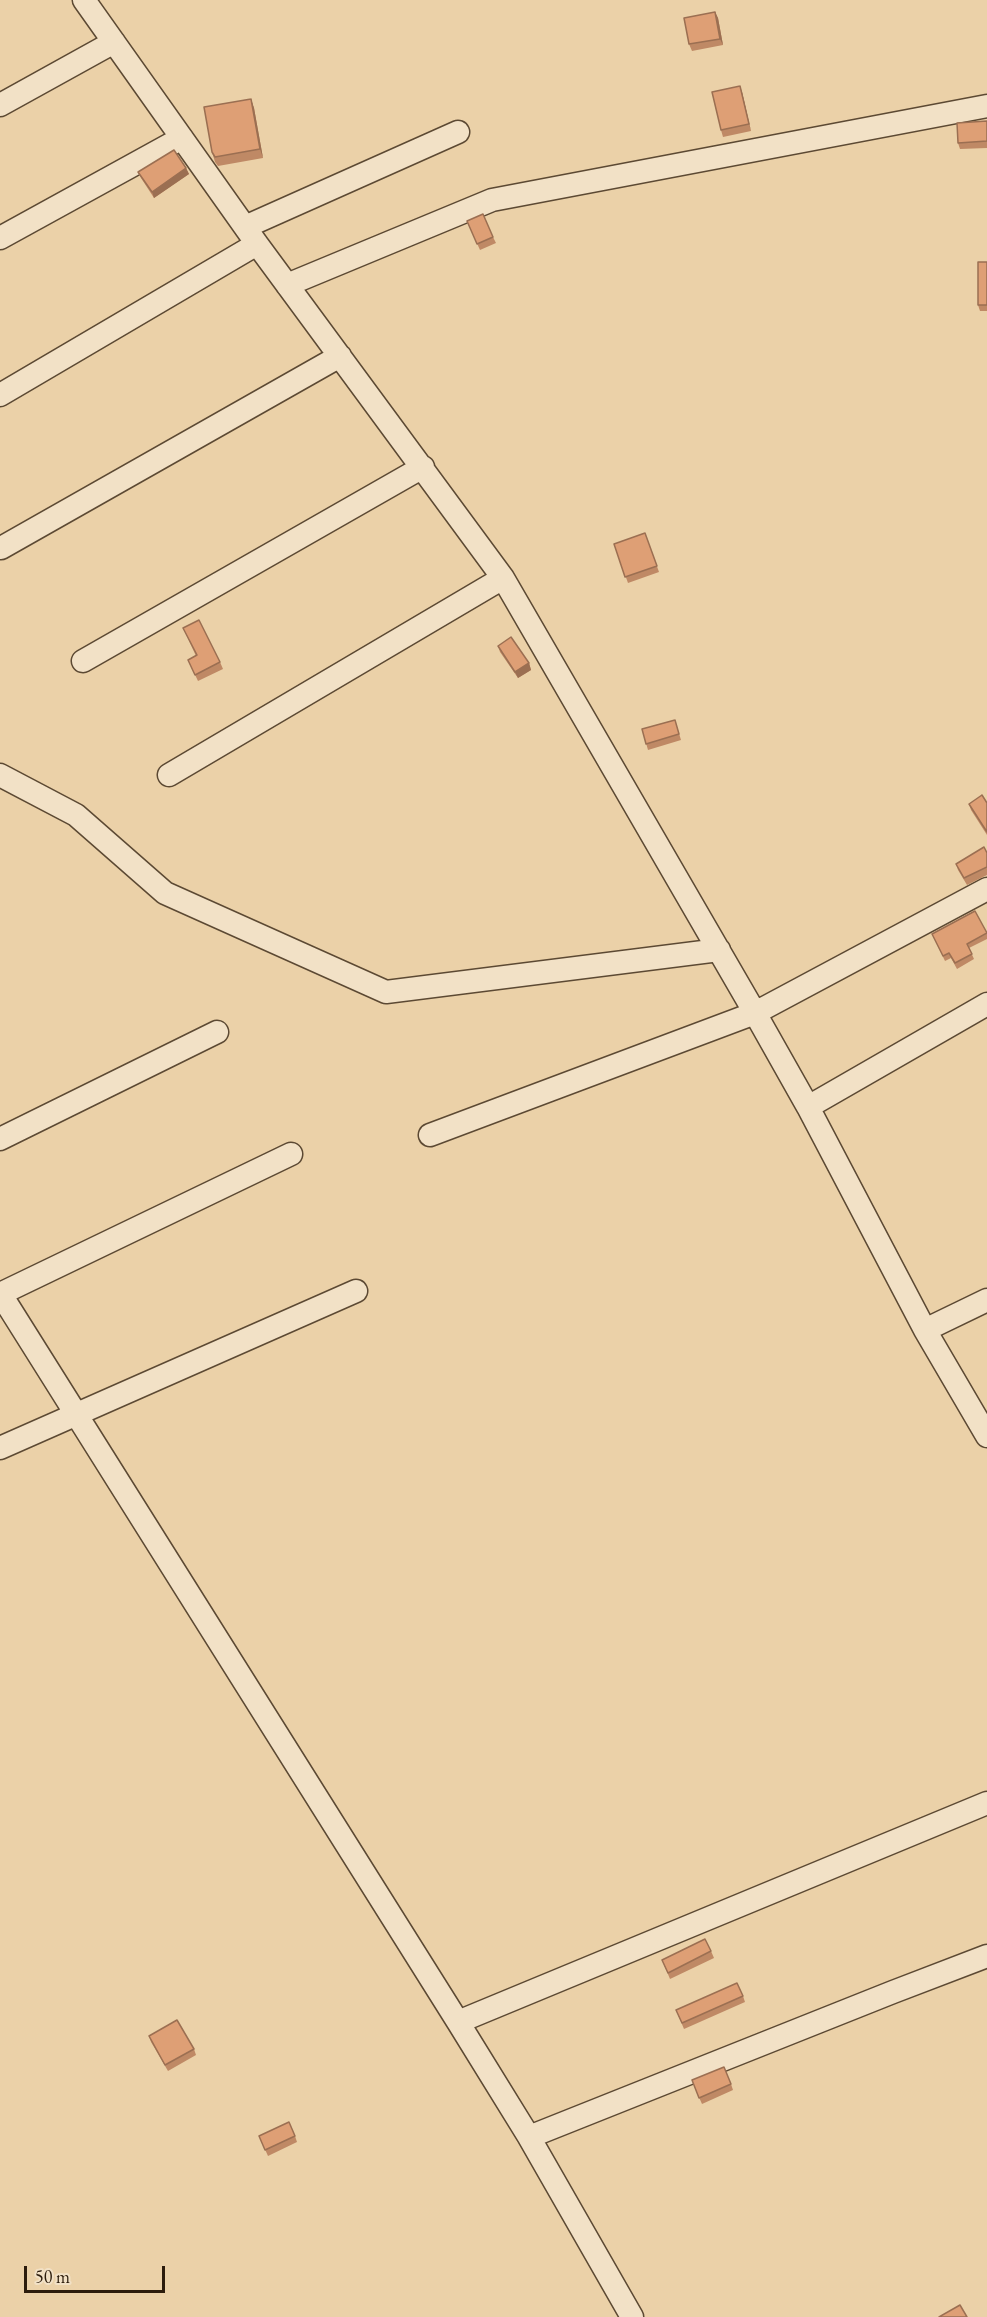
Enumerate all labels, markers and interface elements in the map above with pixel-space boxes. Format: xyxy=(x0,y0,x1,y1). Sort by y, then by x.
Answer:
scale bar xyxy=(27,2254,168,2292)
text: 50 m xyxy=(35,2265,70,2288)

